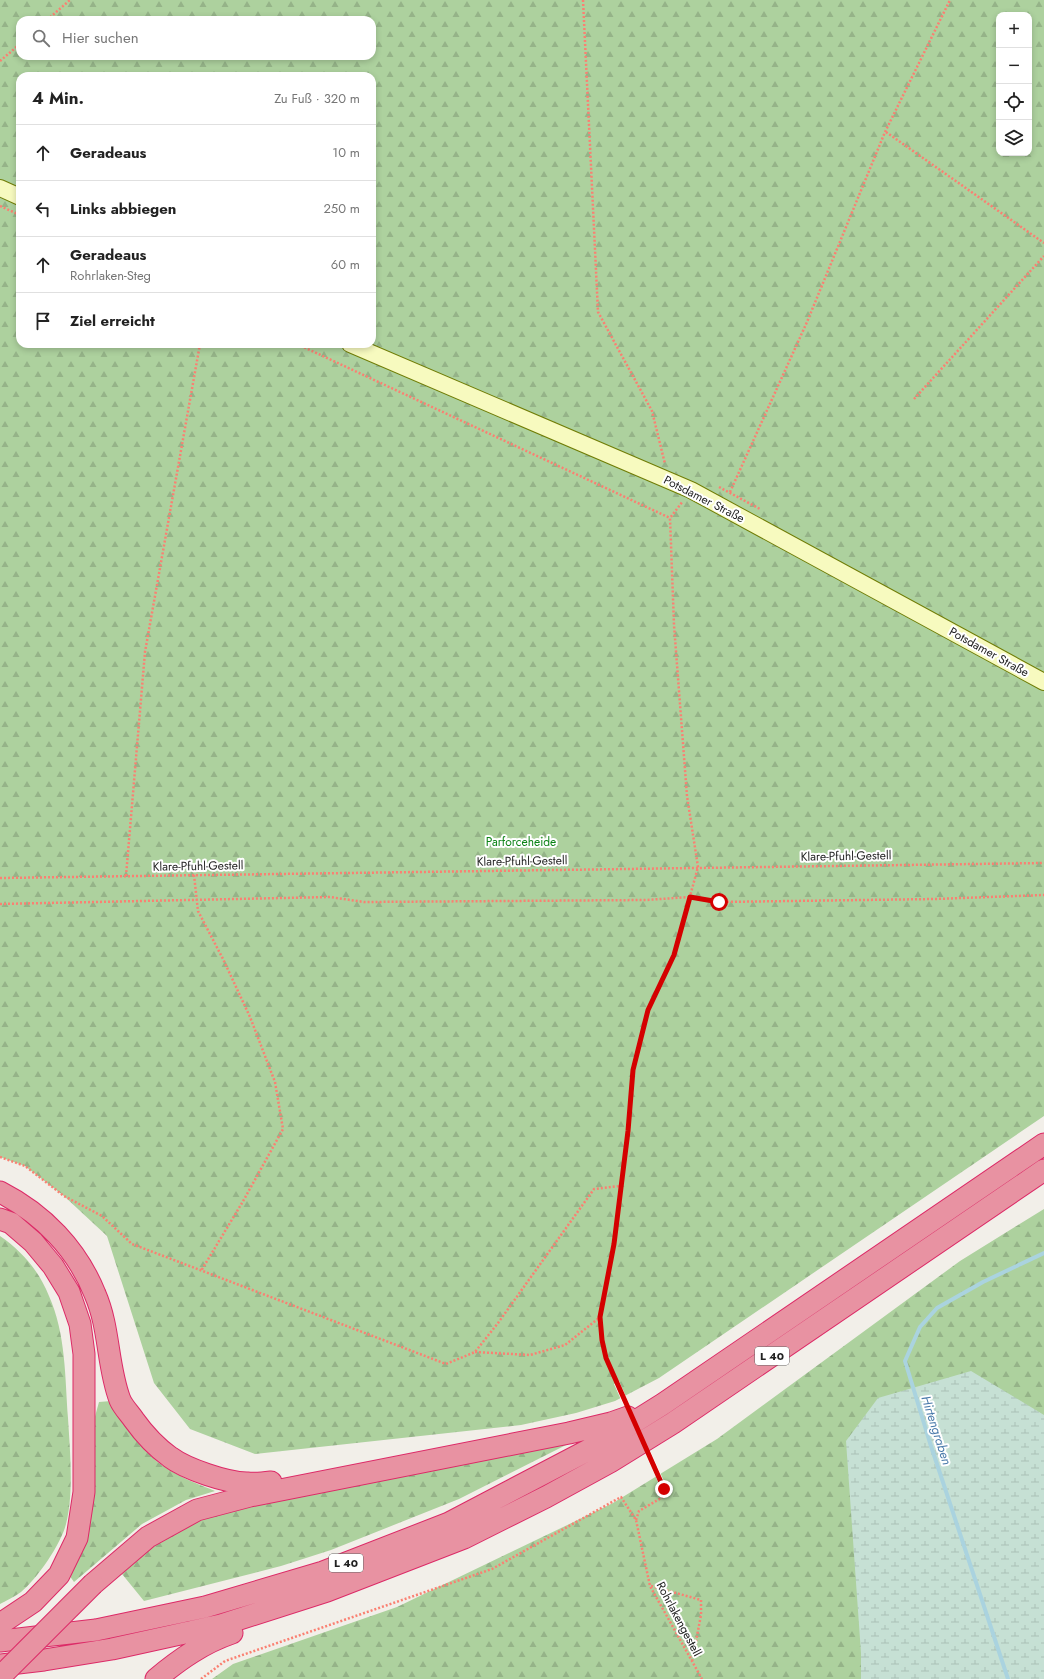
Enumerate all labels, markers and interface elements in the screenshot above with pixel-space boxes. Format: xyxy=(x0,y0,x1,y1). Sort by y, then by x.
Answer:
map controls xyxy=(996,12,1032,156)
button: + xyxy=(996,12,1032,48)
search box xyxy=(16,16,376,60)
icon: search xyxy=(30,27,52,49)
text: Hier suchen xyxy=(62,27,139,49)
button: − xyxy=(996,48,1032,84)
button: locate xyxy=(996,84,1032,120)
text: 4 Min. xyxy=(32,86,84,110)
text: Zu Fuß · 320 m xyxy=(274,89,360,108)
button: layers xyxy=(996,120,1032,156)
icon: ahead xyxy=(32,142,54,164)
text: Geradeaus xyxy=(70,142,146,164)
text: 10 m xyxy=(332,143,360,162)
icon: left xyxy=(32,198,54,220)
text: Links abbiegen xyxy=(70,198,176,220)
text: 250 m xyxy=(323,199,360,218)
text: Geradeaus xyxy=(70,244,146,266)
icon: ahead xyxy=(32,254,54,276)
text: 60 m xyxy=(331,255,360,274)
text: Rohrlaken-Steg xyxy=(70,266,151,285)
icon: arrive xyxy=(32,310,54,332)
text: Ziel erreicht xyxy=(70,310,155,332)
street label: Potsdamer Straße xyxy=(660,471,748,527)
street label: Potsdamer Straße xyxy=(946,623,1032,681)
park label: Parforceheide xyxy=(486,833,556,851)
street label: Klare-Pfuhl-Gestell xyxy=(800,846,892,866)
street label: Klare-Pfuhl-Gestell xyxy=(476,851,568,871)
street label: Klare-Pfuhl-Gestell xyxy=(152,856,244,876)
route start xyxy=(710,893,728,911)
road number: L 40 xyxy=(755,1347,789,1365)
water label: Hirtengraben xyxy=(916,1393,957,1468)
route end xyxy=(655,1480,673,1498)
road number: L 40 xyxy=(329,1554,363,1572)
street label: Rohrlakengestell xyxy=(652,1578,706,1660)

